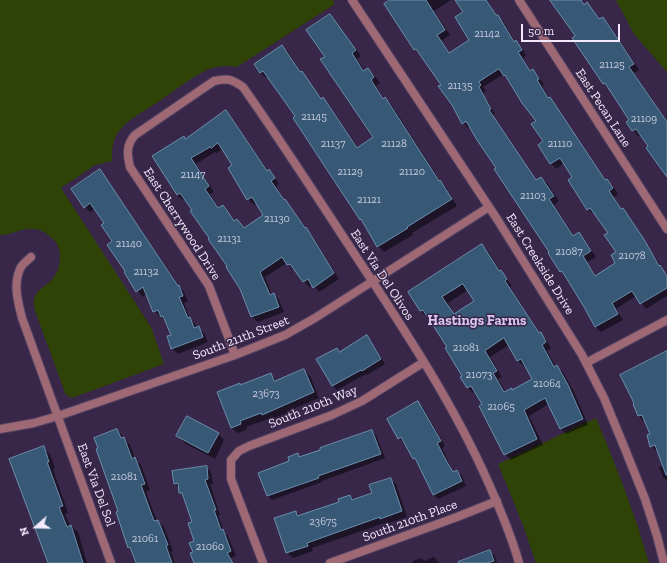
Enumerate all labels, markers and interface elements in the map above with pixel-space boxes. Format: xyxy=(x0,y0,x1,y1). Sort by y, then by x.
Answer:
scale bar xyxy=(523,16,622,42)
text: 50 m xyxy=(528,24,554,38)
house number: 21142 xyxy=(474,27,500,41)
house number: 21125 xyxy=(599,58,625,72)
street label: East Pecan Lane xyxy=(572,66,634,150)
house number: 21135 xyxy=(447,79,473,93)
house number: 21145 xyxy=(301,110,327,124)
house number: 21109 xyxy=(631,112,657,126)
house number: 21137 xyxy=(321,137,345,151)
house number: 21128 xyxy=(381,137,407,151)
house number: 21110 xyxy=(548,137,572,151)
street label: East Cherrywood Drive xyxy=(140,165,224,283)
house number: 21129 xyxy=(337,165,363,179)
house number: 21120 xyxy=(399,165,425,179)
house number: 21147 xyxy=(180,168,206,182)
house number: 21103 xyxy=(520,189,546,203)
house number: 21121 xyxy=(357,193,381,207)
street label: East Creekside Drive xyxy=(503,211,577,317)
house number: 21130 xyxy=(264,212,290,226)
street label: East Via Del Olivos xyxy=(347,227,417,323)
house number: 21131 xyxy=(217,232,241,246)
house number: 21140 xyxy=(116,237,142,251)
house number: 21087 xyxy=(555,245,583,259)
house number: 21078 xyxy=(618,249,646,263)
house number: 21132 xyxy=(133,265,159,279)
street label: South 211th Street xyxy=(191,312,291,364)
district label: Hastings Farms xyxy=(428,313,526,329)
house number: 21081 xyxy=(453,341,479,355)
house number: 21073 xyxy=(466,368,492,382)
house number: 21064 xyxy=(533,377,561,391)
street label: South 210th Way xyxy=(266,382,360,432)
house number: 23673 xyxy=(252,387,280,401)
house number: 21065 xyxy=(487,400,515,414)
street label: East Via Del Sol xyxy=(74,441,118,529)
house number: 21081 xyxy=(111,470,137,484)
street label: South 210th Place xyxy=(361,497,459,545)
north arrow xyxy=(16,507,56,547)
house number: 23675 xyxy=(309,515,337,529)
text: N xyxy=(17,525,32,537)
house number: 21061 xyxy=(132,532,158,546)
house number: 21060 xyxy=(196,540,224,554)

